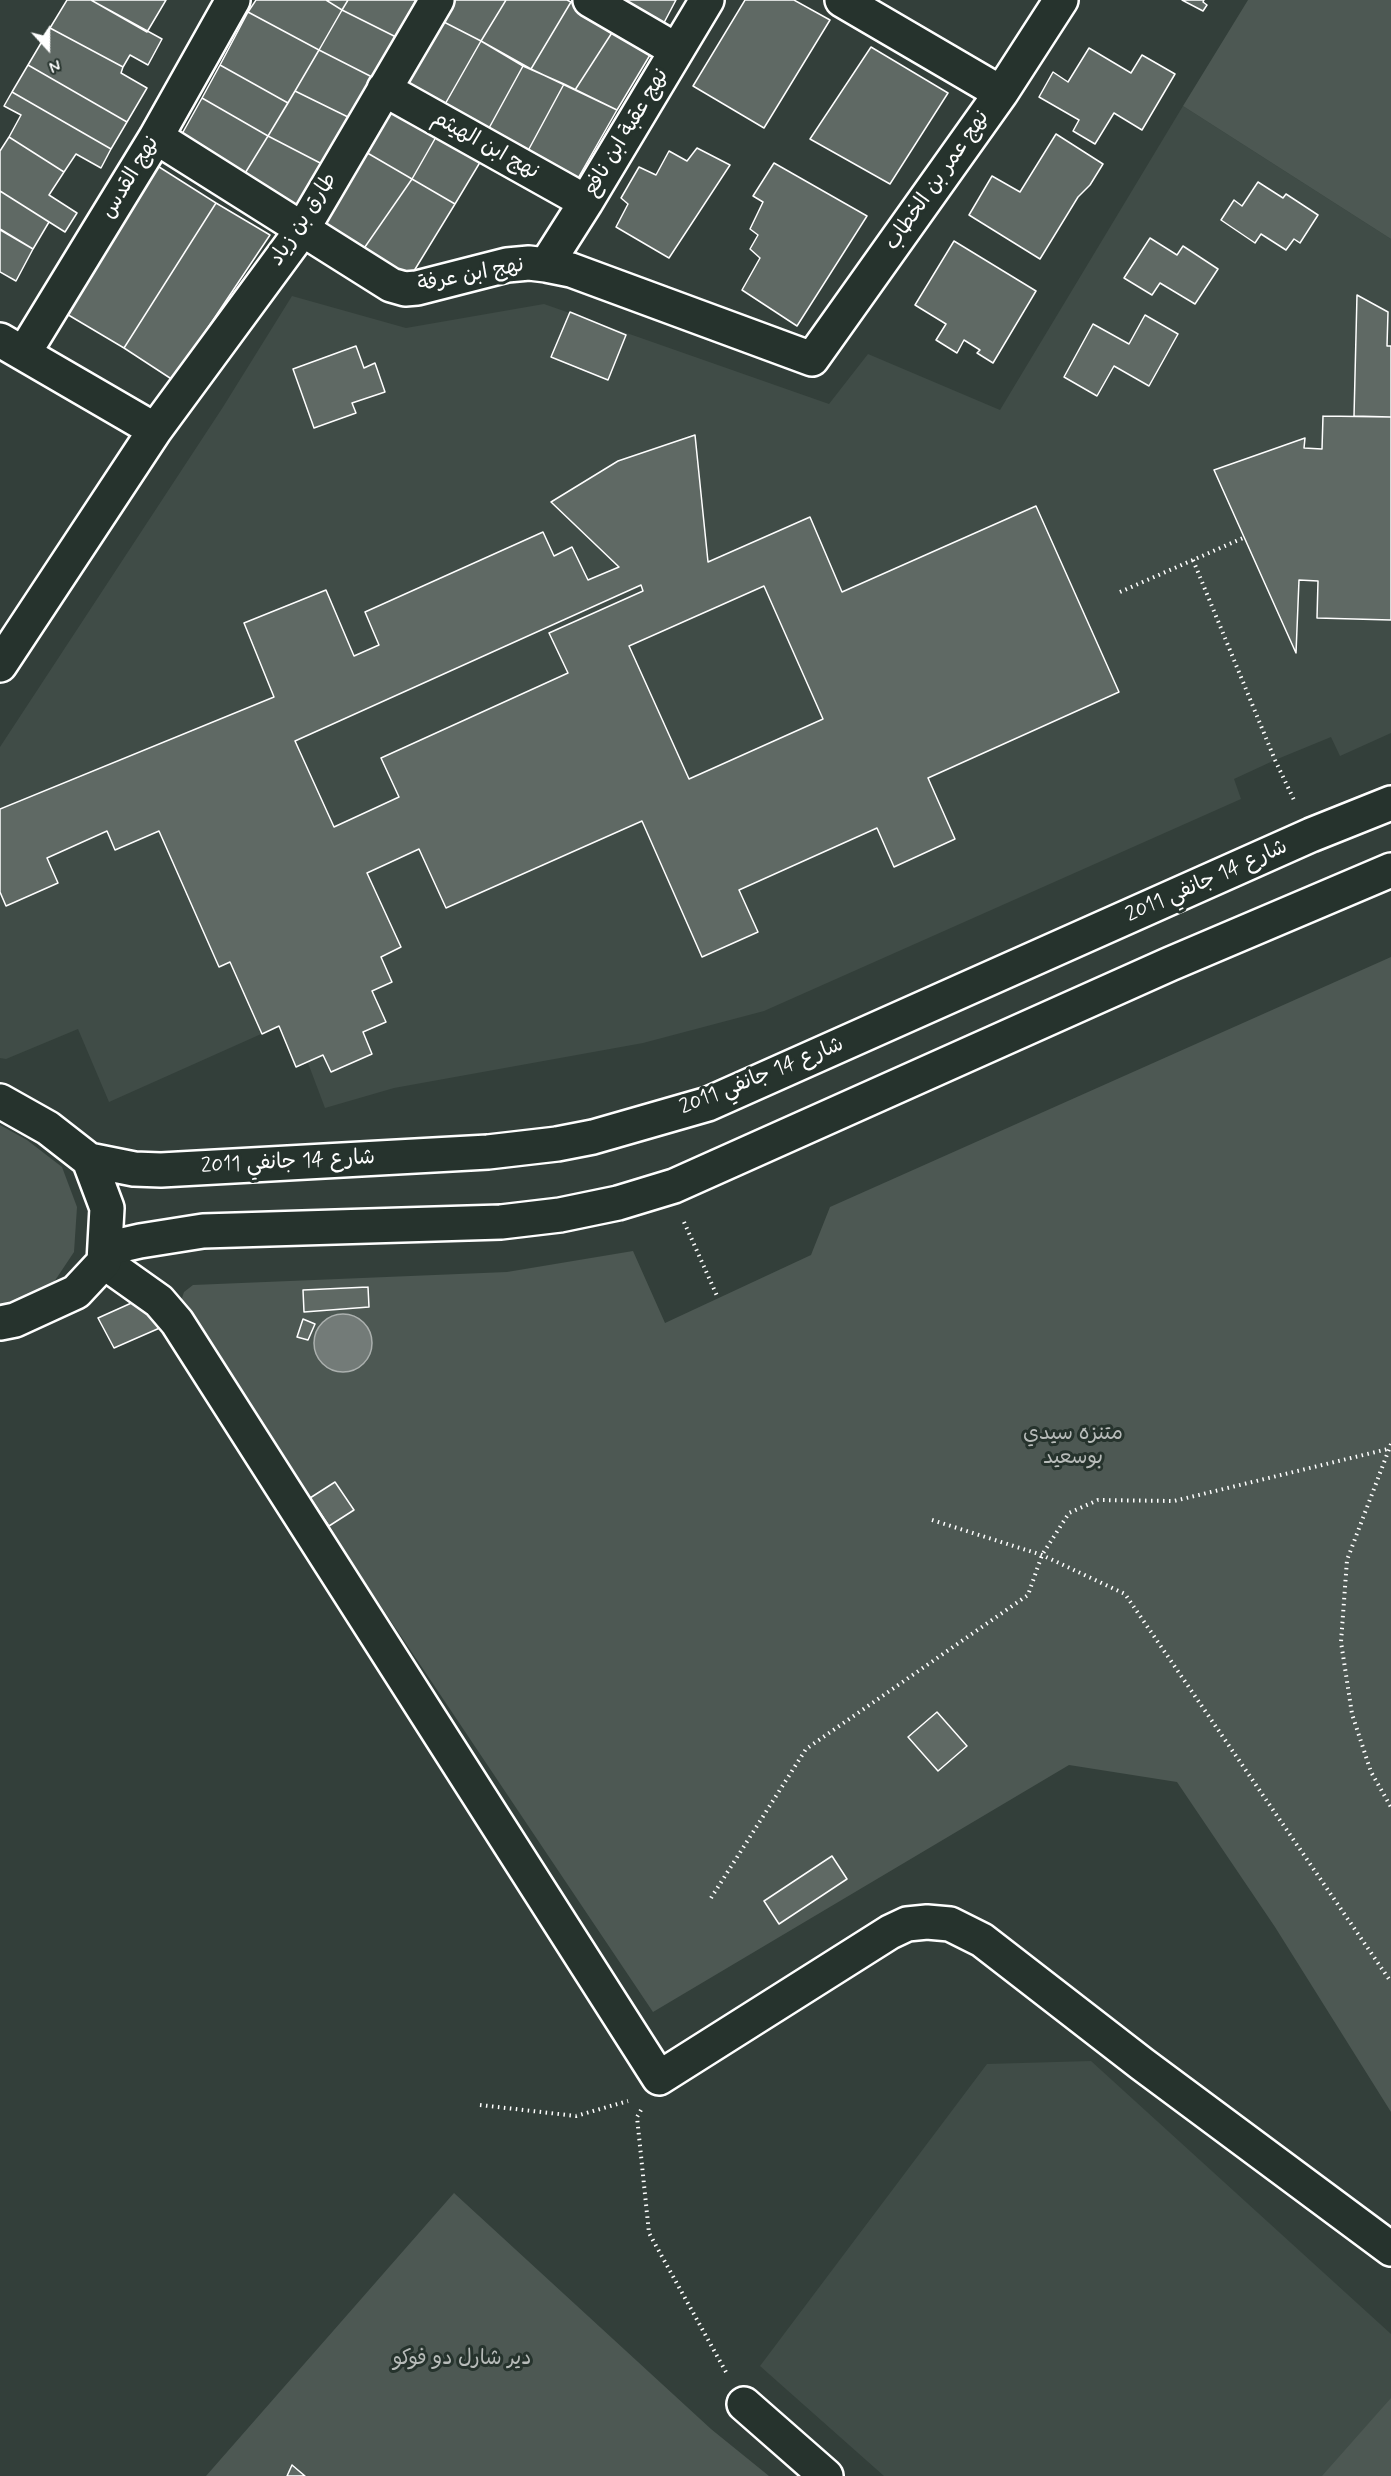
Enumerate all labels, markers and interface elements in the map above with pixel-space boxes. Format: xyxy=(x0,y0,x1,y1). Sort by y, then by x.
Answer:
north arrow xyxy=(18,18,78,78)
text: N xyxy=(46,54,63,77)
street label: نهج عقبة ابن نافع xyxy=(579,65,675,201)
street label: نهج ابن الهيثم xyxy=(427,106,543,186)
street label: نهج عمر بن الخطاب xyxy=(880,106,996,256)
street label: نهج القدس xyxy=(97,132,165,224)
street label: طارق بن زياد xyxy=(265,169,343,271)
street label: نهج ابن عرفة xyxy=(416,253,526,299)
street label: شارع 14 جانفي 2011 xyxy=(1122,835,1292,929)
street label: شارع 14 جانفي 2011 xyxy=(676,1033,848,1121)
street label: شارع 14 جانفي 2011 xyxy=(200,1146,376,1180)
park label: متنزه سيدي بوسعيد xyxy=(1023,1422,1123,1472)
park label: دير شارل دو فوكو xyxy=(393,2347,531,2373)

